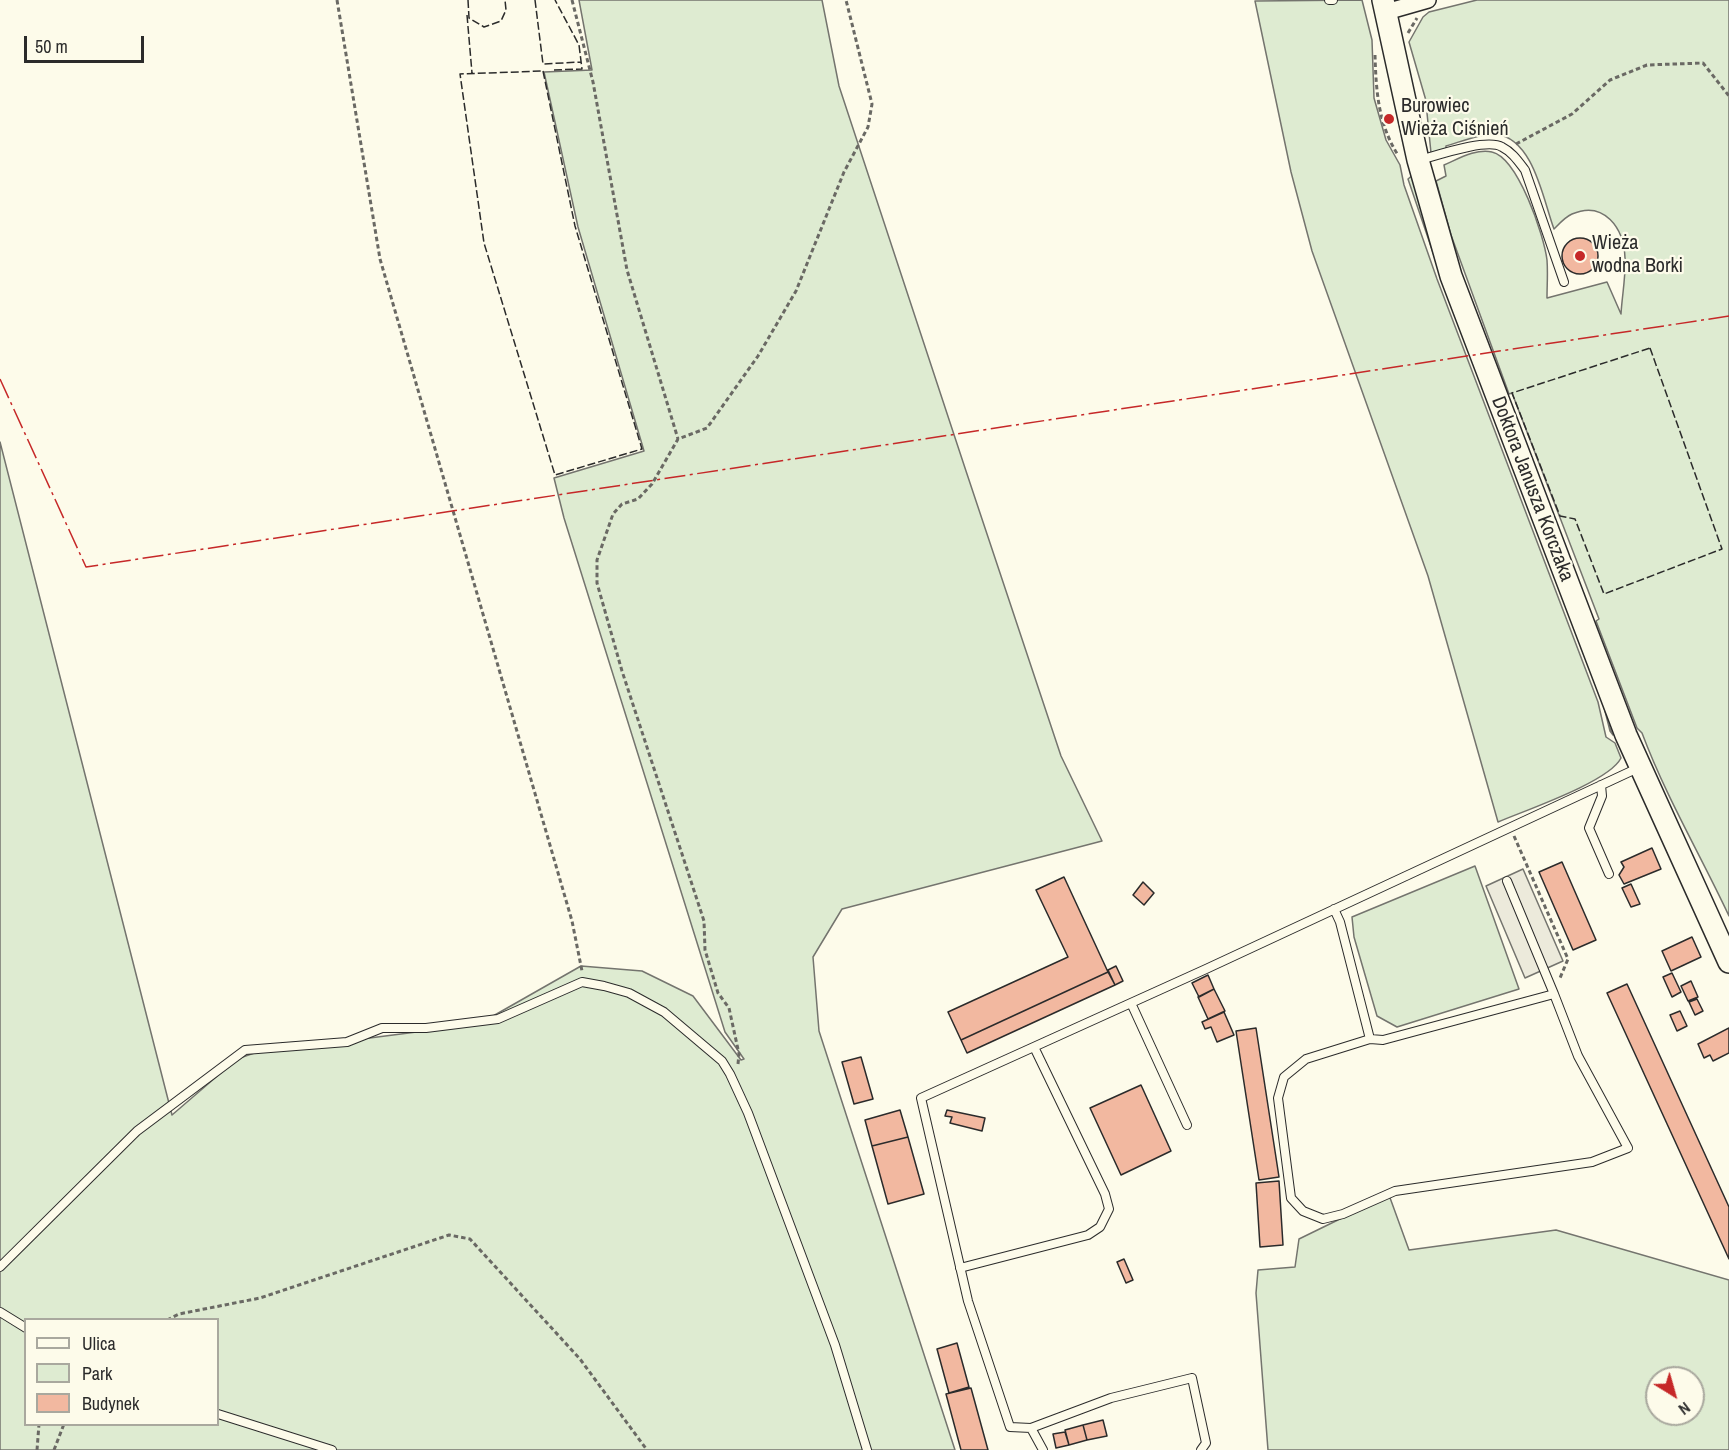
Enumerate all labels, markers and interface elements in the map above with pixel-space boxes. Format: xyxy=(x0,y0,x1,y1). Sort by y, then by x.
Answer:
scale bar xyxy=(27,24,147,62)
text: 50 m xyxy=(35,34,68,59)
place label: Burowiec Wieża Ciśnień xyxy=(1401,95,1509,142)
marker: Burowiec Wieża Ciśnień xyxy=(1382,112,1396,126)
place label: Wieża wodna Borki xyxy=(1592,232,1683,279)
marker: Wieża wodna Borki xyxy=(1573,249,1587,263)
street label: Doktora Janusza Korczaka xyxy=(1486,393,1578,585)
legend xyxy=(24,1318,219,1426)
text: Ulica xyxy=(82,1331,116,1356)
text: Park xyxy=(82,1361,112,1386)
north arrow xyxy=(1645,1366,1705,1426)
text: Budynek xyxy=(82,1391,139,1416)
text: N xyxy=(1674,1397,1695,1420)

